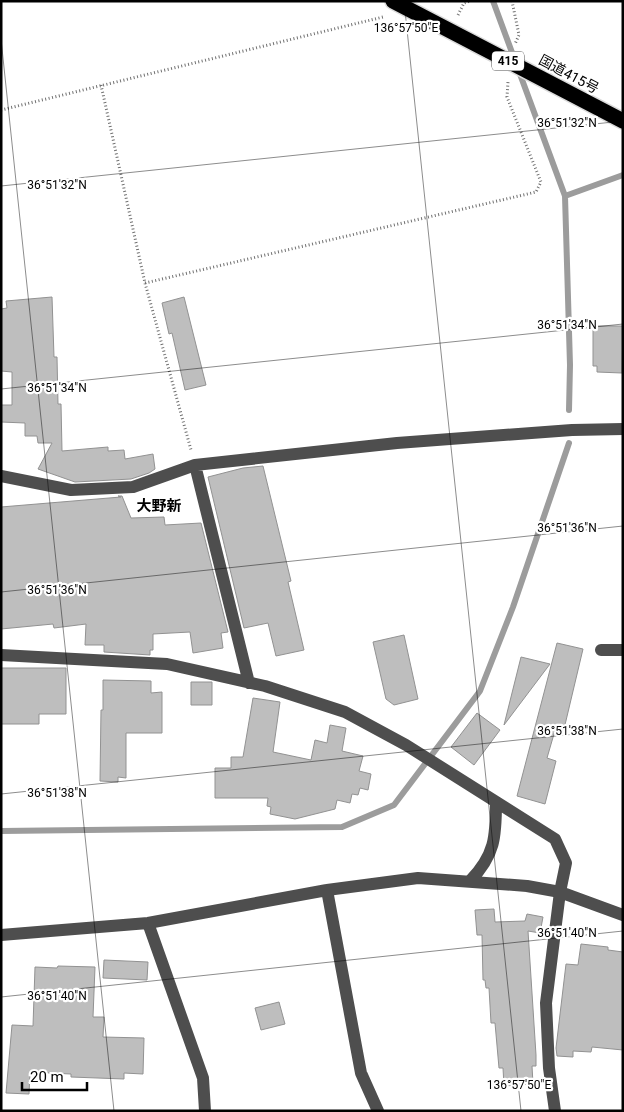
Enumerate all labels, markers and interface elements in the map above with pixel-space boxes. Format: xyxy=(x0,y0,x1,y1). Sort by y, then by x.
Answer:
text: 136°57'50"E xyxy=(374,21,438,35)
road number: 415 xyxy=(492,51,524,70)
street label: 国道415号 xyxy=(536,52,602,96)
text: 36°51'32"N xyxy=(537,116,597,130)
text: 36°51'32"N xyxy=(27,178,87,192)
text: 36°51'34"N xyxy=(537,318,597,332)
text: 36°51'34"N xyxy=(27,381,87,395)
district label: 大野新 xyxy=(136,497,182,515)
text: 36°51'36"N xyxy=(537,521,597,535)
text: 36°51'36"N xyxy=(27,583,87,597)
text: 36°51'38"N xyxy=(537,724,597,738)
text: 36°51'38"N xyxy=(27,786,87,800)
text: 36°51'40"N xyxy=(537,926,597,940)
text: 36°51'40"N xyxy=(27,989,87,1003)
scale bar xyxy=(22,1060,88,1092)
text: 20 m xyxy=(30,1068,64,1086)
text: 136°57'50"E xyxy=(487,1078,551,1092)

